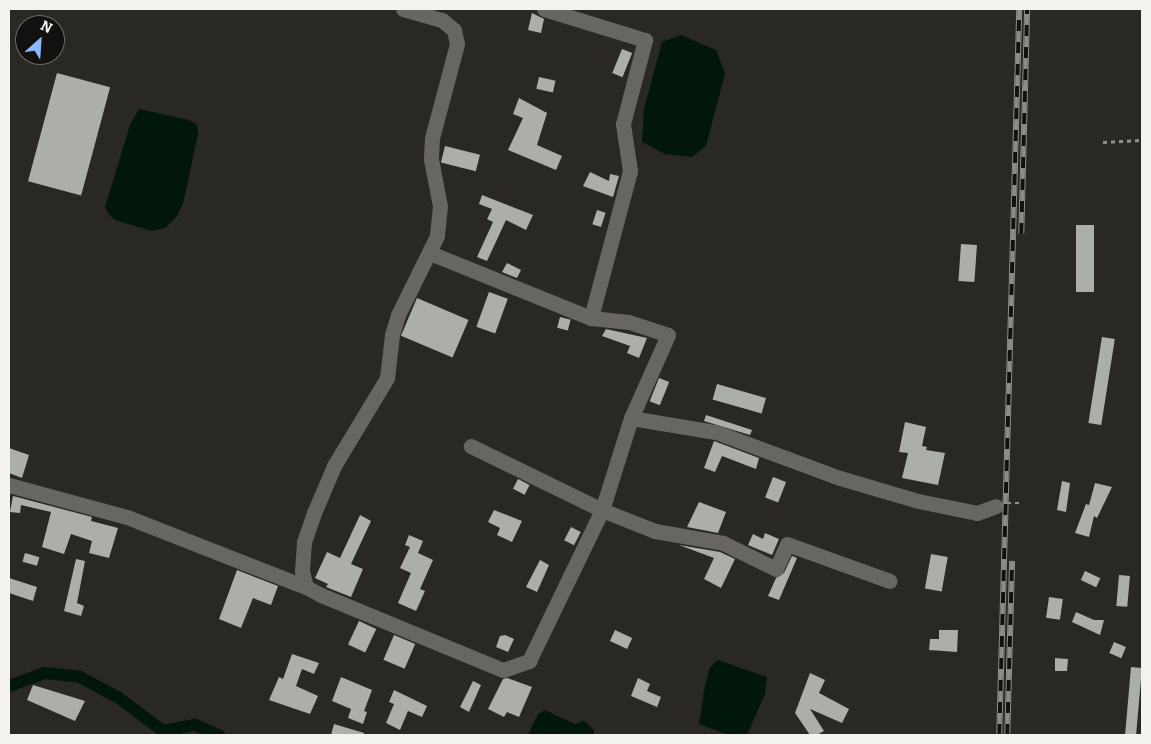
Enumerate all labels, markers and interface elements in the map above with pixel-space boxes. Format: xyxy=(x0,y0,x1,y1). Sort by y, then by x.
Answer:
north arrow xyxy=(15,15,65,65)
text: N xyxy=(38,17,55,37)

